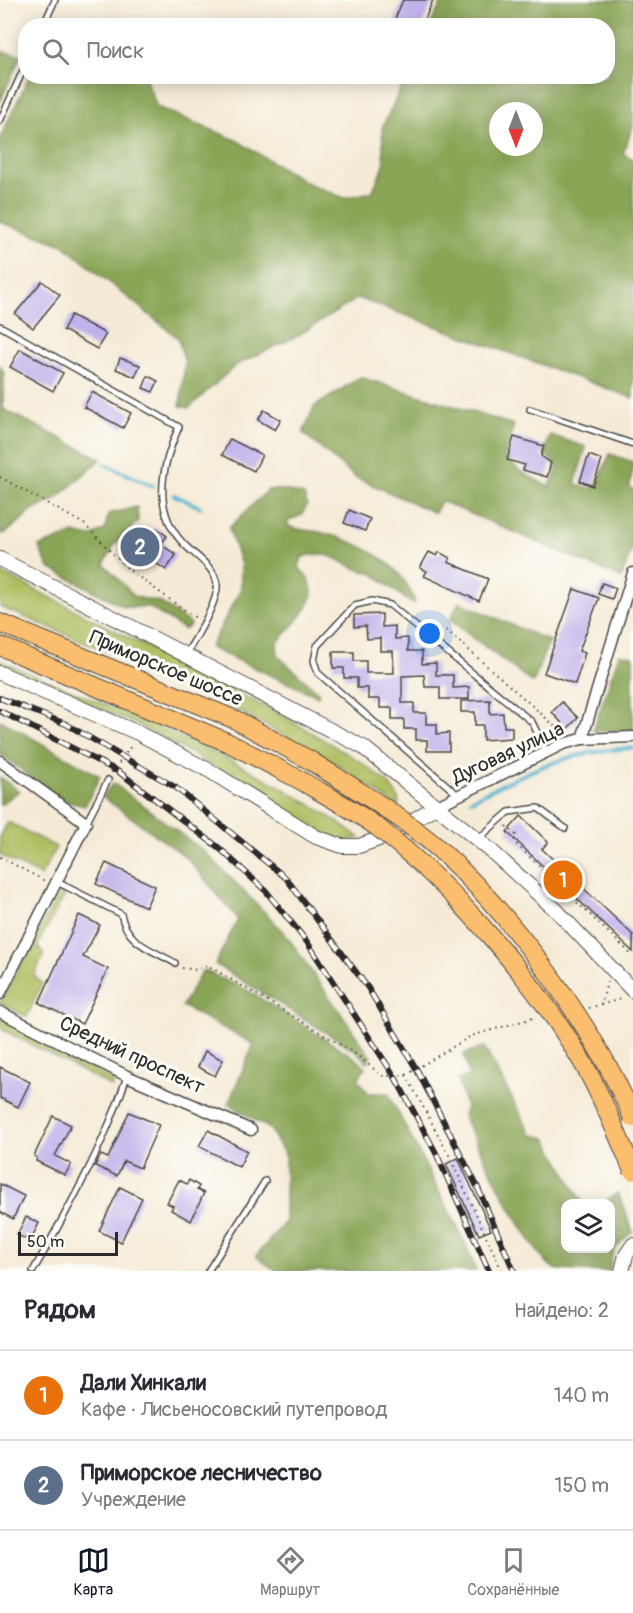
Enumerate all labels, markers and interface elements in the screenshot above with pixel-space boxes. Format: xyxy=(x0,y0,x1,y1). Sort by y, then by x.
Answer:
search box xyxy=(18,18,615,84)
icon: search xyxy=(39,35,72,68)
text: Поиск xyxy=(87,37,144,65)
north arrow xyxy=(489,102,543,156)
pin: 2 xyxy=(120,524,160,570)
your location xyxy=(415,619,444,648)
street label: Приморское шоссе xyxy=(86,624,247,712)
street label: Дуговая улица xyxy=(447,716,568,790)
pin: 1 xyxy=(544,858,582,902)
street label: Средний проспект xyxy=(55,1010,209,1100)
map controls xyxy=(561,1199,615,1253)
button: layers xyxy=(561,1199,615,1253)
scale bar xyxy=(18,1229,118,1256)
text: 50 m xyxy=(27,1232,64,1252)
text: Рядом xyxy=(24,1294,96,1326)
text: Найдено: 2 xyxy=(514,1298,609,1323)
text: Дали Хинкали xyxy=(81,1369,206,1397)
text: 1 xyxy=(40,1383,47,1408)
text: 140 m xyxy=(554,1383,609,1408)
text: Кафе · Лисьеносовский путепровод xyxy=(81,1397,387,1422)
text: Приморское лесничество xyxy=(81,1459,322,1487)
text: 2 xyxy=(38,1473,49,1498)
text: 150 m xyxy=(555,1473,609,1498)
text: Учреждение xyxy=(81,1487,186,1512)
tab: Карта xyxy=(73,1544,113,1600)
tab: Маршрут xyxy=(260,1544,320,1600)
tab: Сохранённые xyxy=(467,1544,560,1600)

